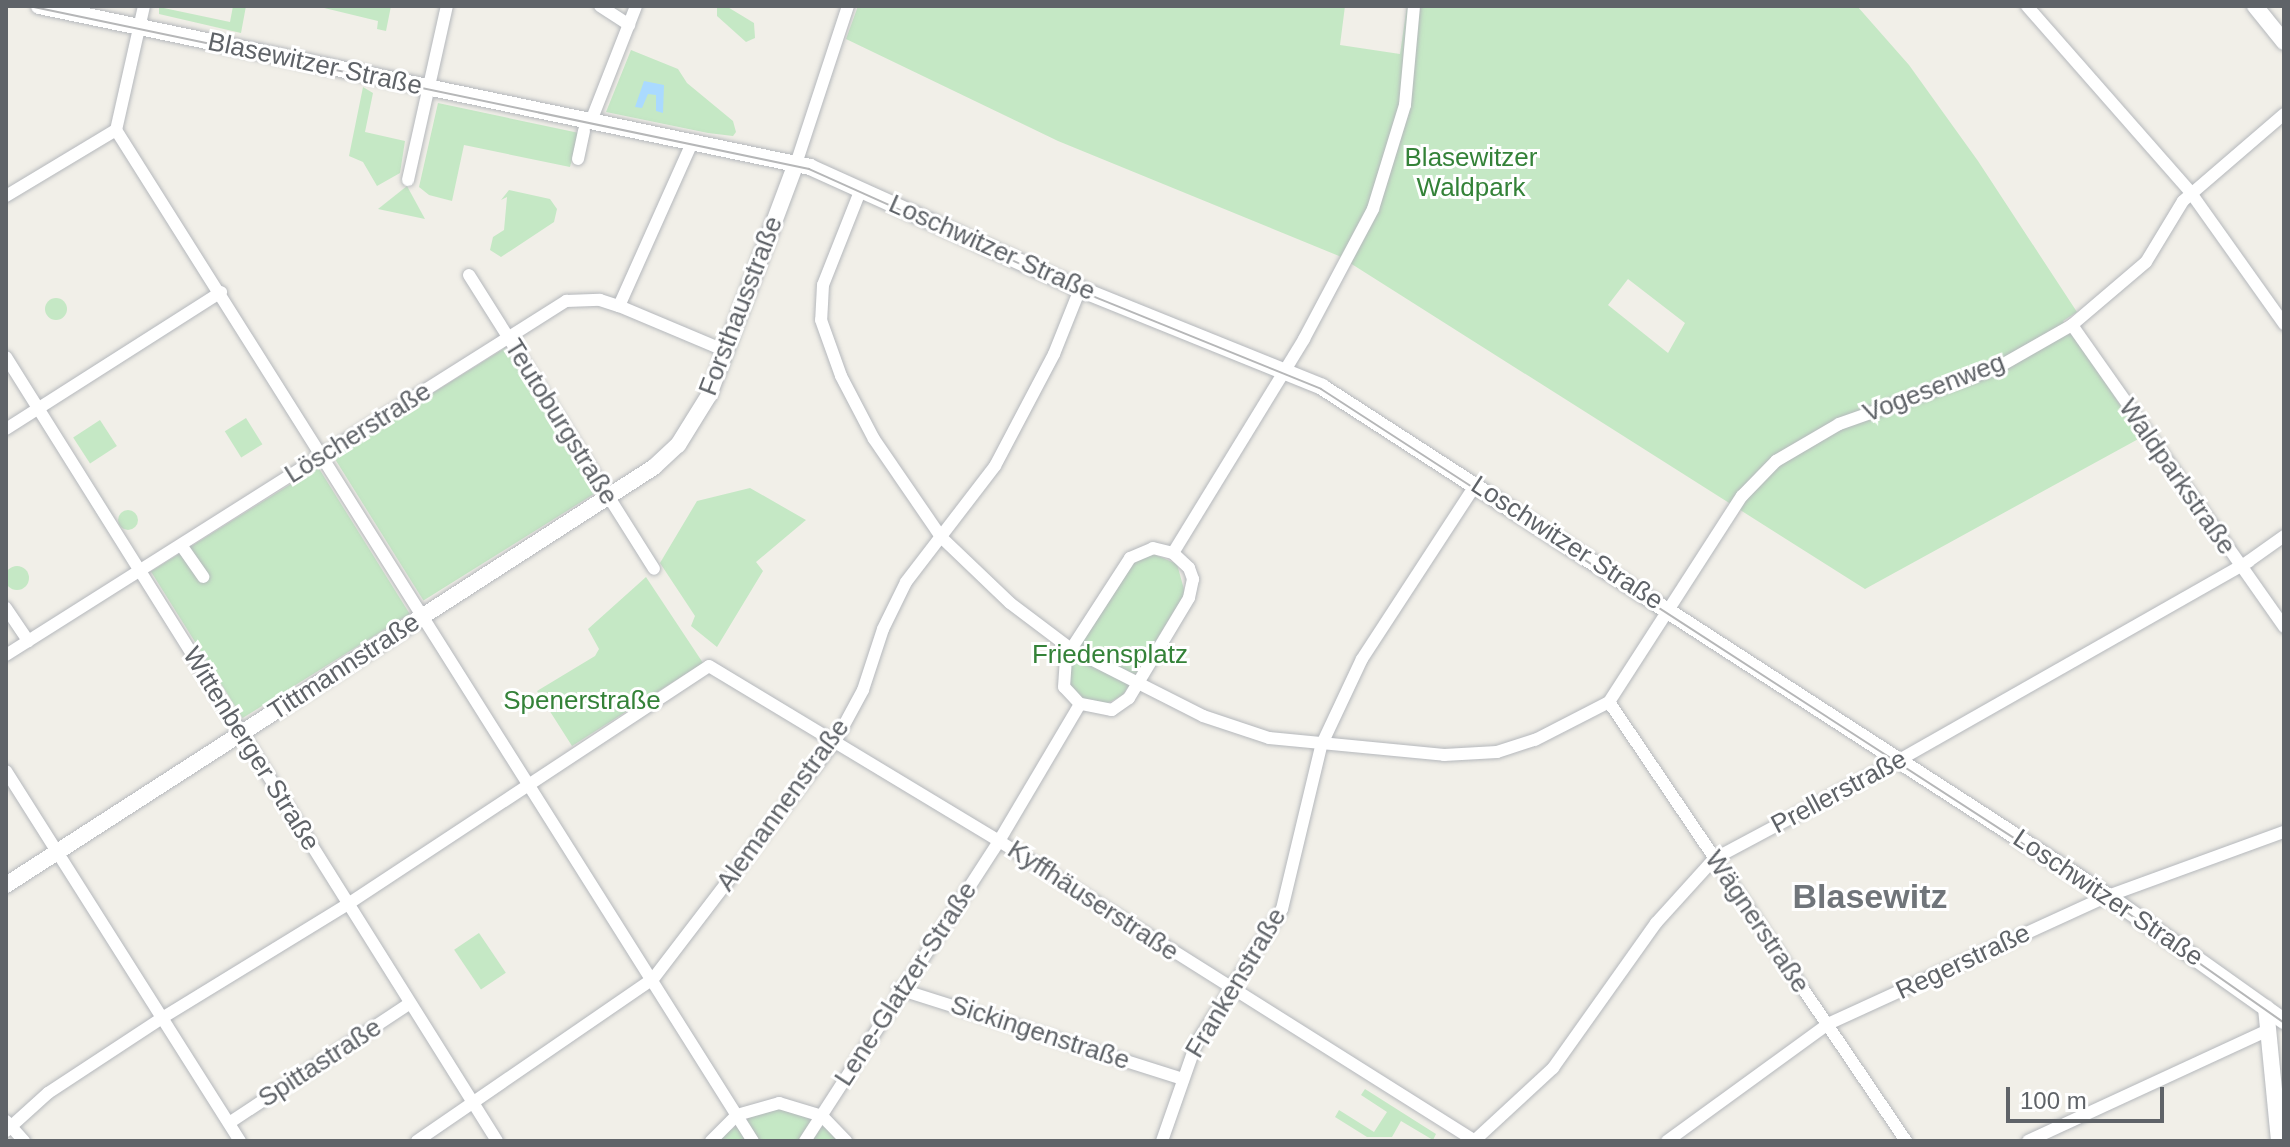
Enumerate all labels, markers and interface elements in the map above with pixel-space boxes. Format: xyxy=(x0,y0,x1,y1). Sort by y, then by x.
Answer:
street label: Blasewitzer Straße xyxy=(205,26,425,102)
park label: Blasewitzer Waldpark xyxy=(1405,142,1537,204)
street label: Loschwitzer Straße xyxy=(884,188,1100,308)
street label: Forsthausstraße xyxy=(693,212,789,400)
street label: Teutoburgstraße xyxy=(498,333,624,511)
street label: Vogesenweg xyxy=(1859,347,2009,429)
street label: Löscherstraße xyxy=(279,376,437,490)
street label: Waldparkstraße xyxy=(2112,393,2242,561)
street label: Loschwitzer Straße xyxy=(1465,469,1669,617)
street label: Tittmannstraße xyxy=(263,607,425,727)
park label: Friedensplatz xyxy=(1032,639,1188,671)
street label: Wittenberger Straße xyxy=(176,641,326,857)
park label: Spenerstraße xyxy=(503,685,661,717)
street label: Alemannenstraße xyxy=(710,713,856,897)
street label: Prellerstraße xyxy=(1766,743,1912,841)
street label: Loschwitzer Straße xyxy=(2007,823,2209,973)
street label: Kyffhäuserstraße xyxy=(1002,834,1184,968)
street label: Wägnerstraße xyxy=(1698,845,1816,999)
street label: Lene-Glatzer-Straße xyxy=(828,876,984,1092)
district label: Blasewitz xyxy=(1793,877,1947,917)
street label: Frankenstraße xyxy=(1179,903,1293,1063)
street label: Regerstraße xyxy=(1891,917,2035,1007)
street label: Sickingenstraße xyxy=(947,989,1133,1077)
street label: Spittastraße xyxy=(253,1012,387,1114)
scale bar xyxy=(2010,1071,2168,1121)
text: 100 m xyxy=(2020,1087,2087,1114)

